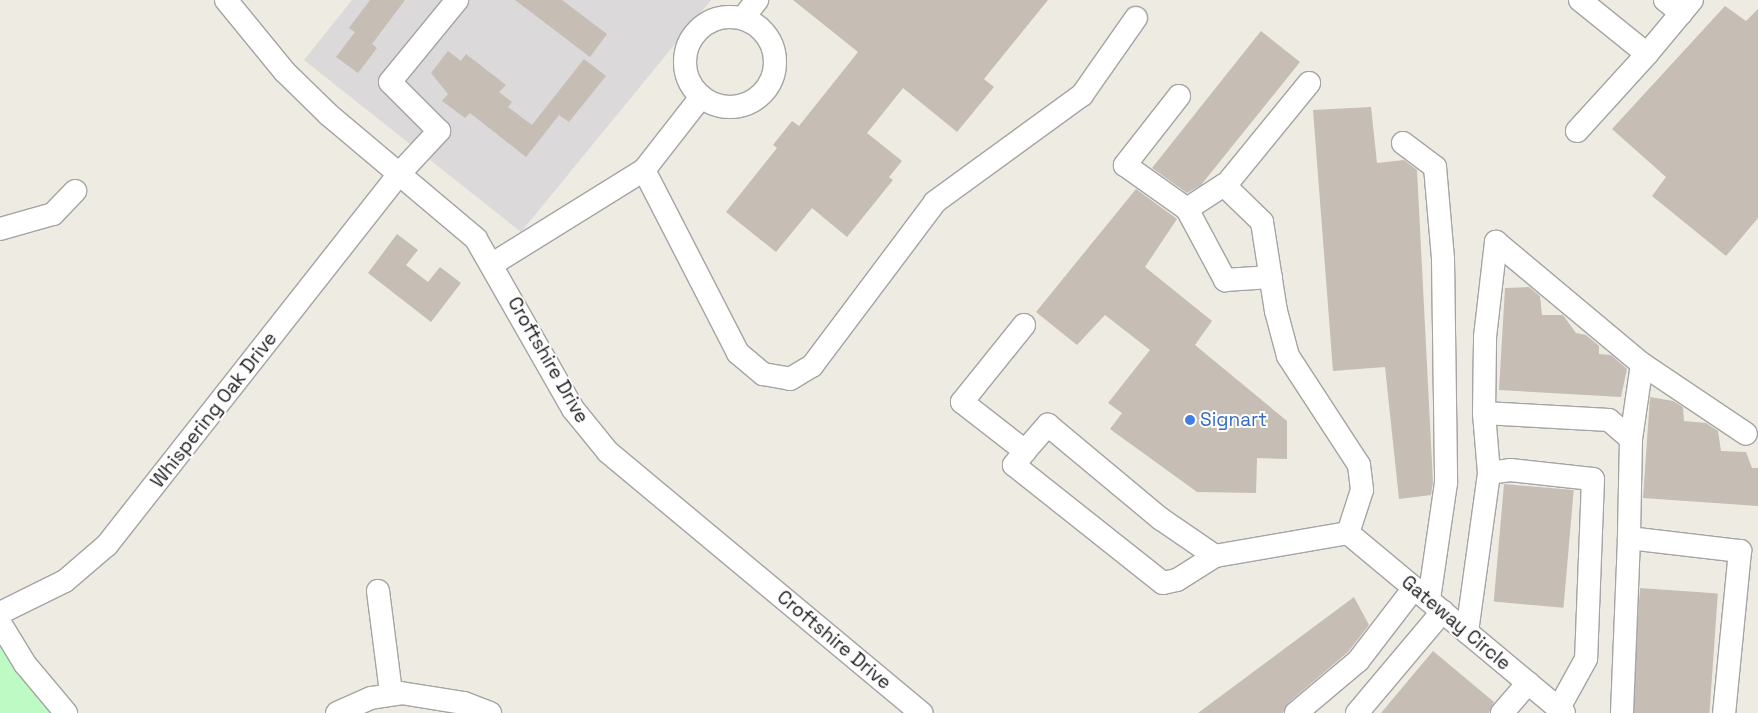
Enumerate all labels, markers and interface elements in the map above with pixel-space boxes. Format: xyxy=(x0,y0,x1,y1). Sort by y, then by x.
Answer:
street label: Croftshire Drive xyxy=(503,293,593,427)
street label: Whispering Oak Drive xyxy=(146,328,282,492)
place label: Signart xyxy=(1200,409,1267,431)
marker: Signart xyxy=(1184,414,1196,426)
street label: Gateway Circle xyxy=(1397,571,1515,675)
street label: Croftshire Drive xyxy=(772,586,896,694)

